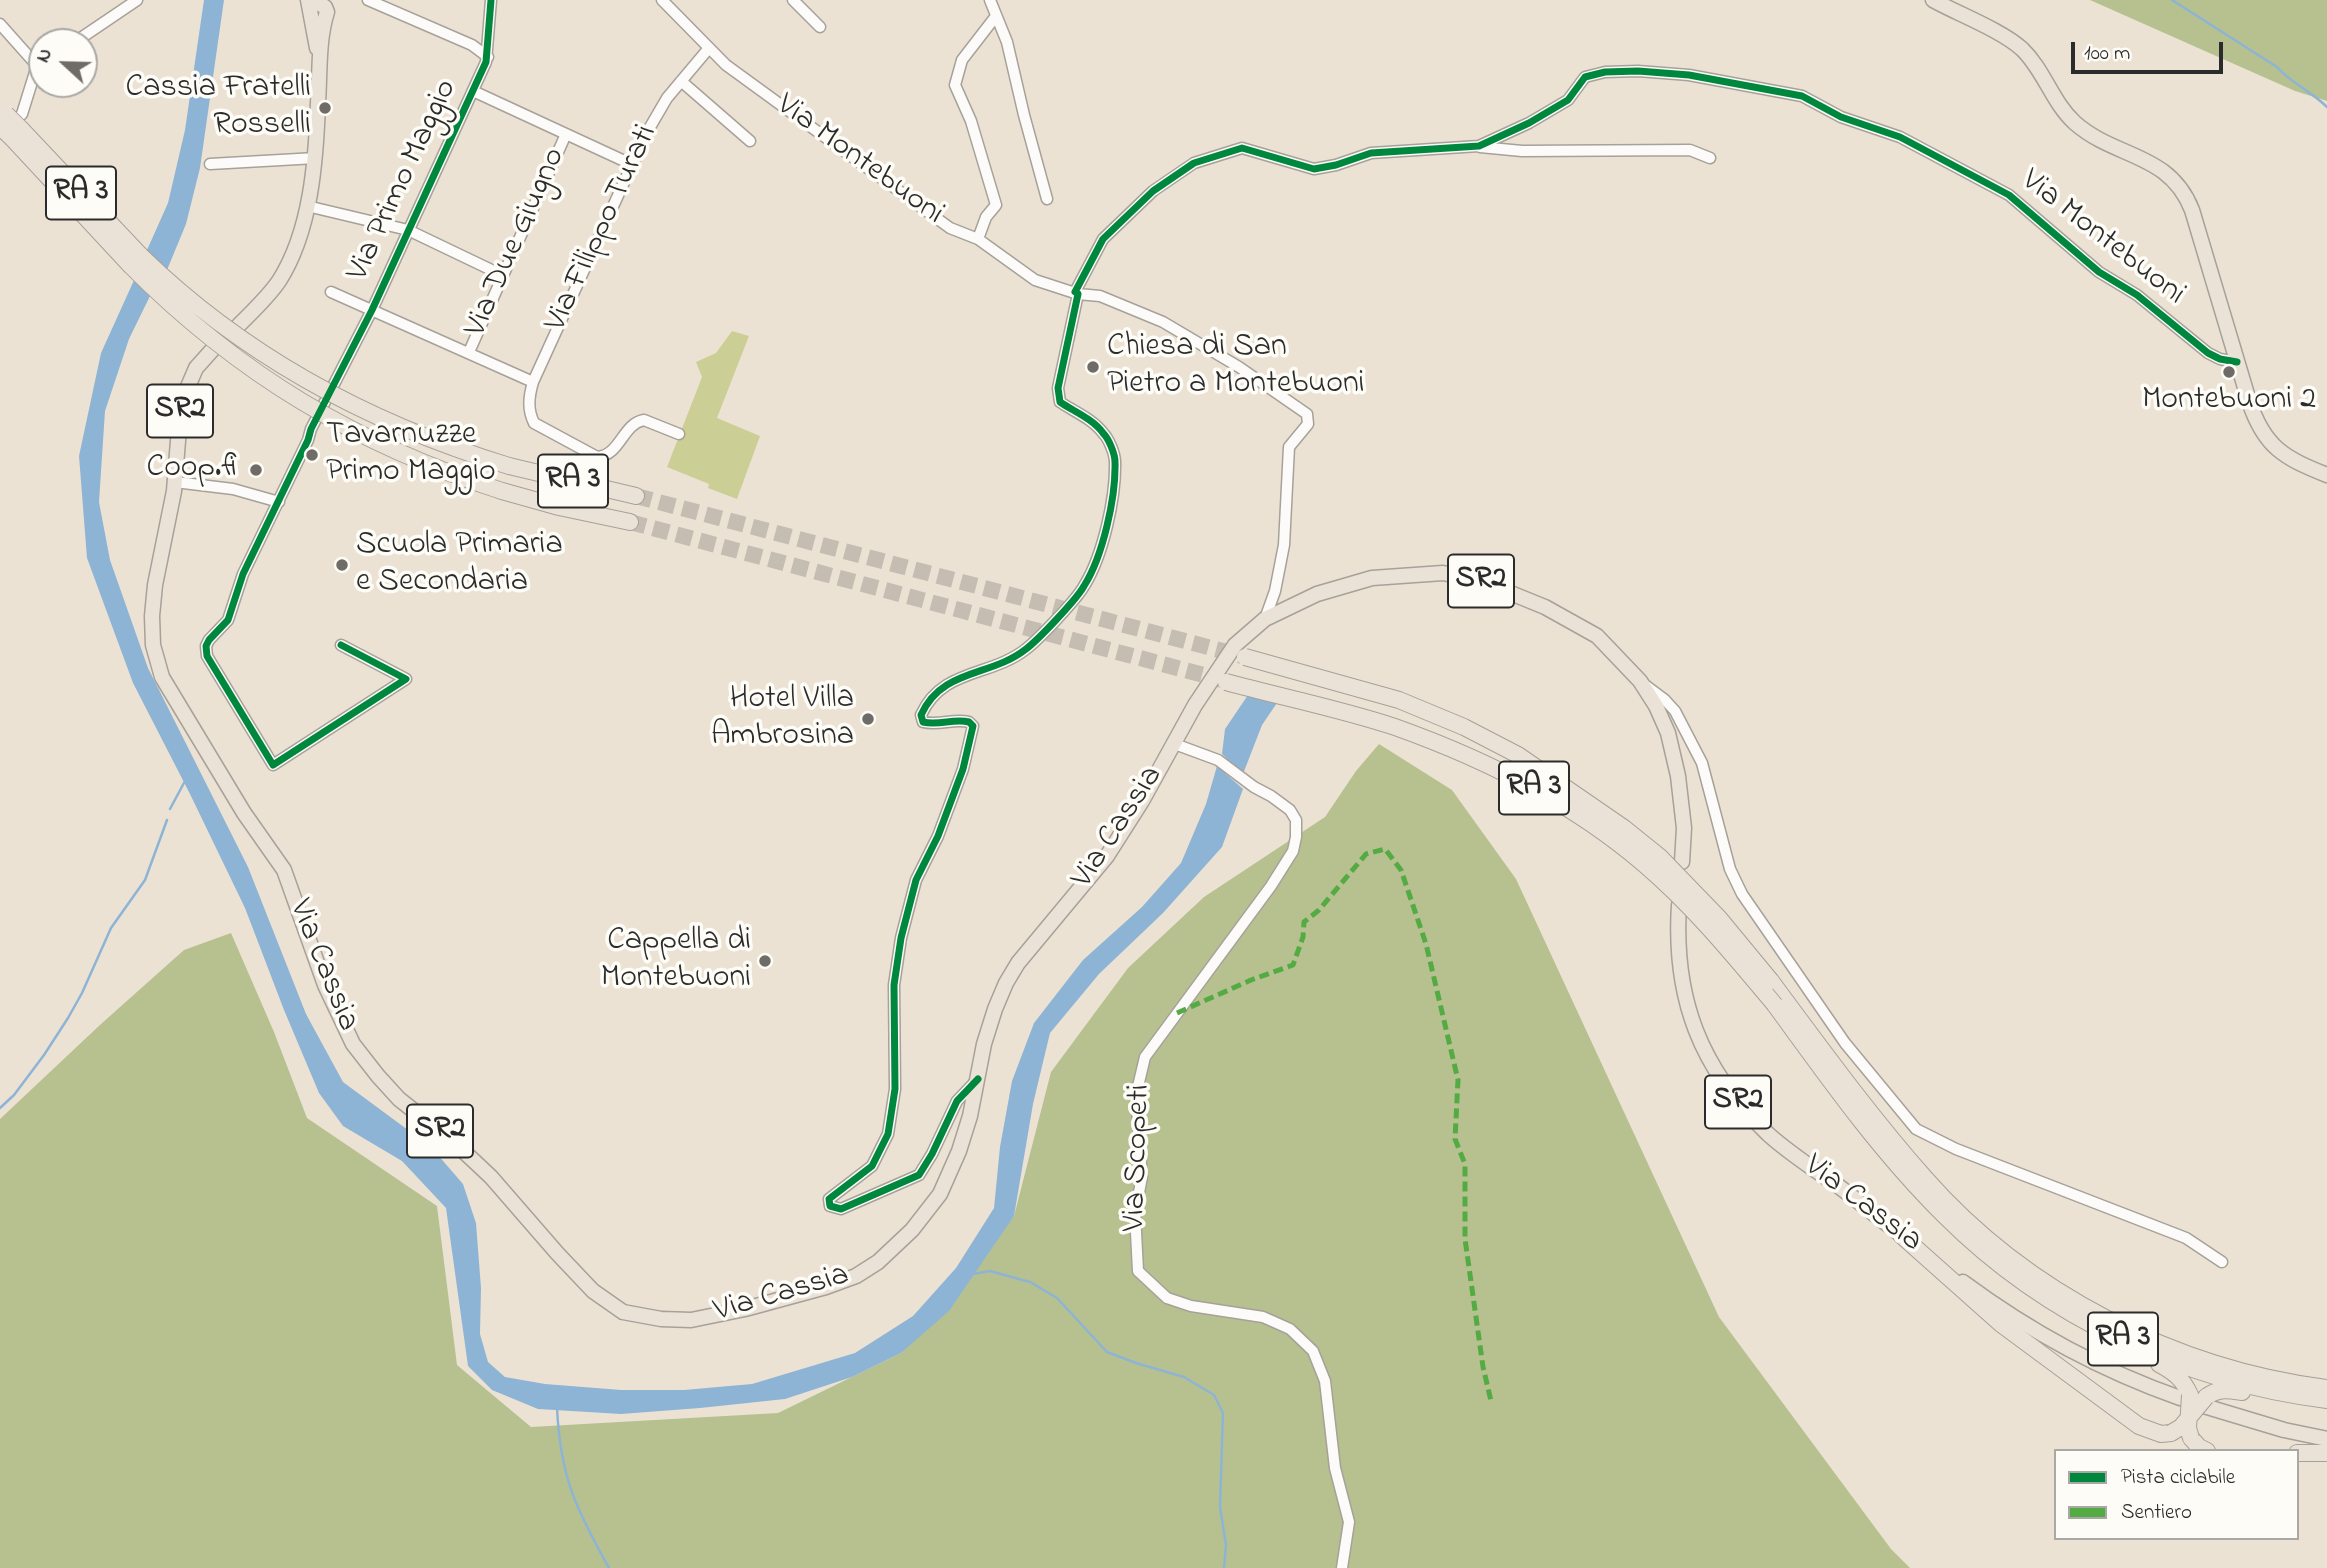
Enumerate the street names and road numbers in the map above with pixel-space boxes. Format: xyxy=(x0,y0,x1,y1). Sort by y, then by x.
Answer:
street label: Via Primo Maggio xyxy=(341,74,467,288)
street label: Via Montebuoni xyxy=(768,87,950,235)
street label: Via Filippo Turati xyxy=(538,120,668,338)
street label: Via Due Giugno xyxy=(458,143,576,343)
street label: Via Montebuoni xyxy=(2012,163,2192,315)
road number: RA 3 xyxy=(46,167,116,220)
road number: SR2 xyxy=(147,384,213,438)
road number: RA 3 xyxy=(538,454,608,508)
road number: SR2 xyxy=(1448,554,1514,608)
street label: Via Cassia xyxy=(1065,760,1173,896)
road number: RA 3 xyxy=(1499,762,1569,814)
street label: Via Cassia xyxy=(278,895,366,1037)
road number: SR2 xyxy=(1705,1076,1771,1128)
street label: Via Scopeti xyxy=(1117,1084,1161,1232)
road number: SR2 xyxy=(407,1105,473,1158)
street label: Via Cassia xyxy=(1795,1148,1929,1262)
street label: Via Cassia xyxy=(710,1258,854,1332)
road number: RA 3 xyxy=(2088,1312,2158,1366)

